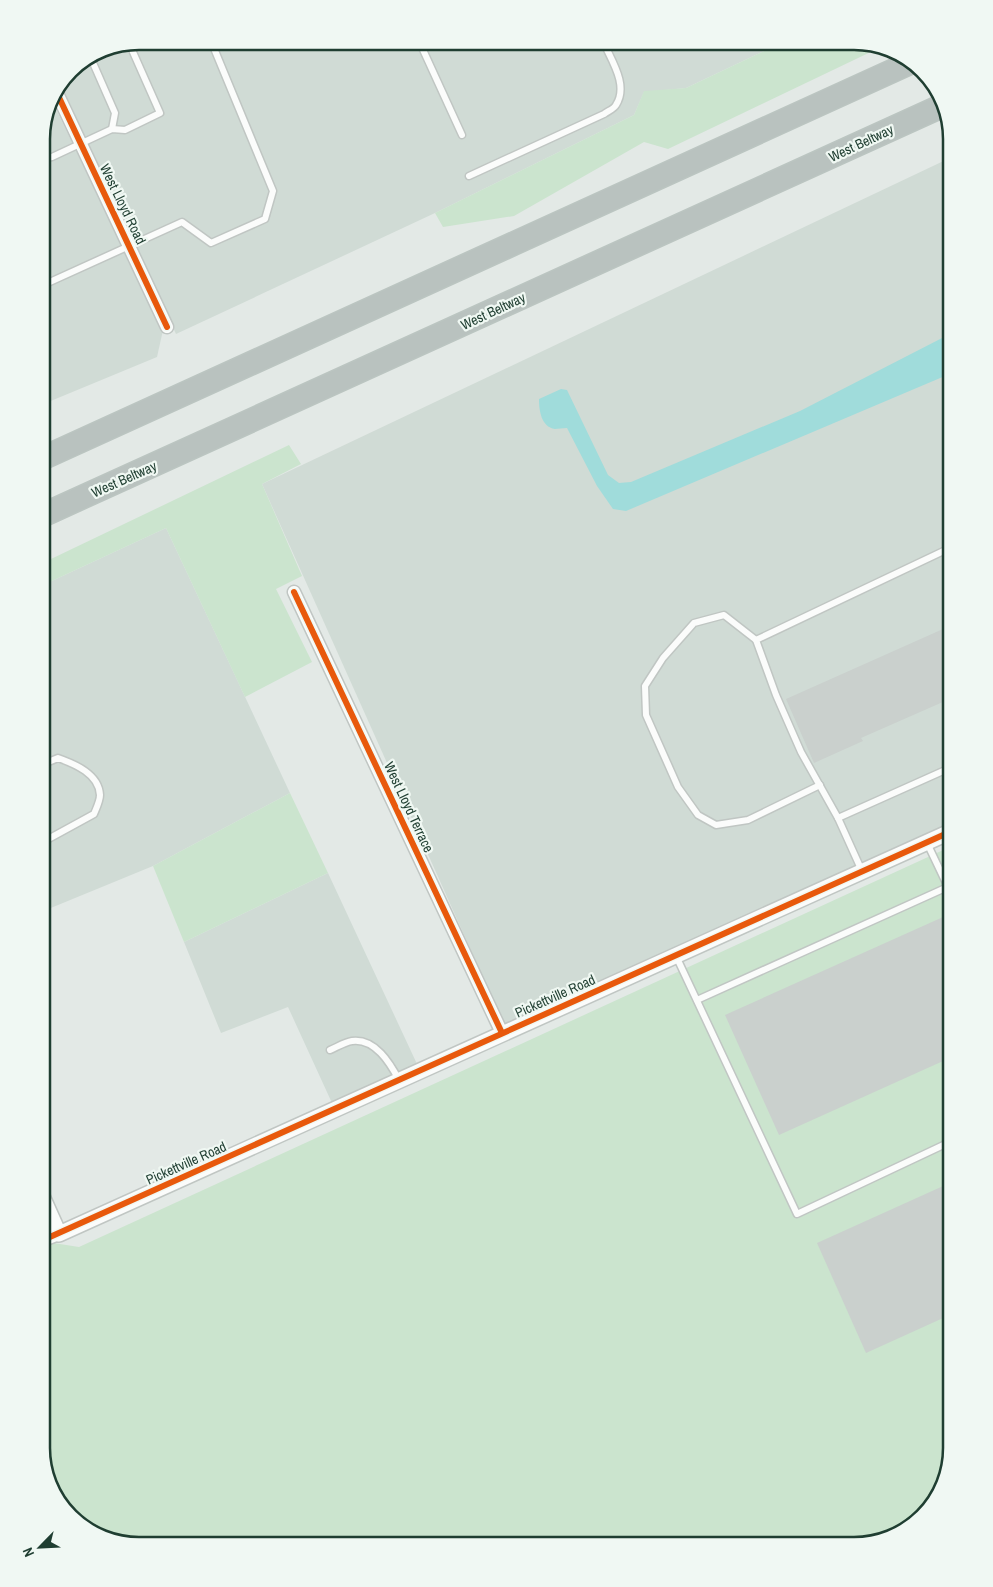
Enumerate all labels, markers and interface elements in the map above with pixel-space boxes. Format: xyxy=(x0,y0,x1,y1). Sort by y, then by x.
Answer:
street label: West Beltway xyxy=(826,120,896,166)
street label: West Lloyd Road xyxy=(96,161,150,247)
street label: West Beltway xyxy=(458,288,528,334)
street label: West Beltway xyxy=(89,457,160,501)
street label: West Lloyd Terrace xyxy=(380,759,438,855)
street label: Pickettville Road xyxy=(512,970,598,1022)
street label: Pickettville Road xyxy=(143,1137,229,1189)
north arrow xyxy=(15,1522,65,1572)
text: N xyxy=(18,1545,38,1560)

